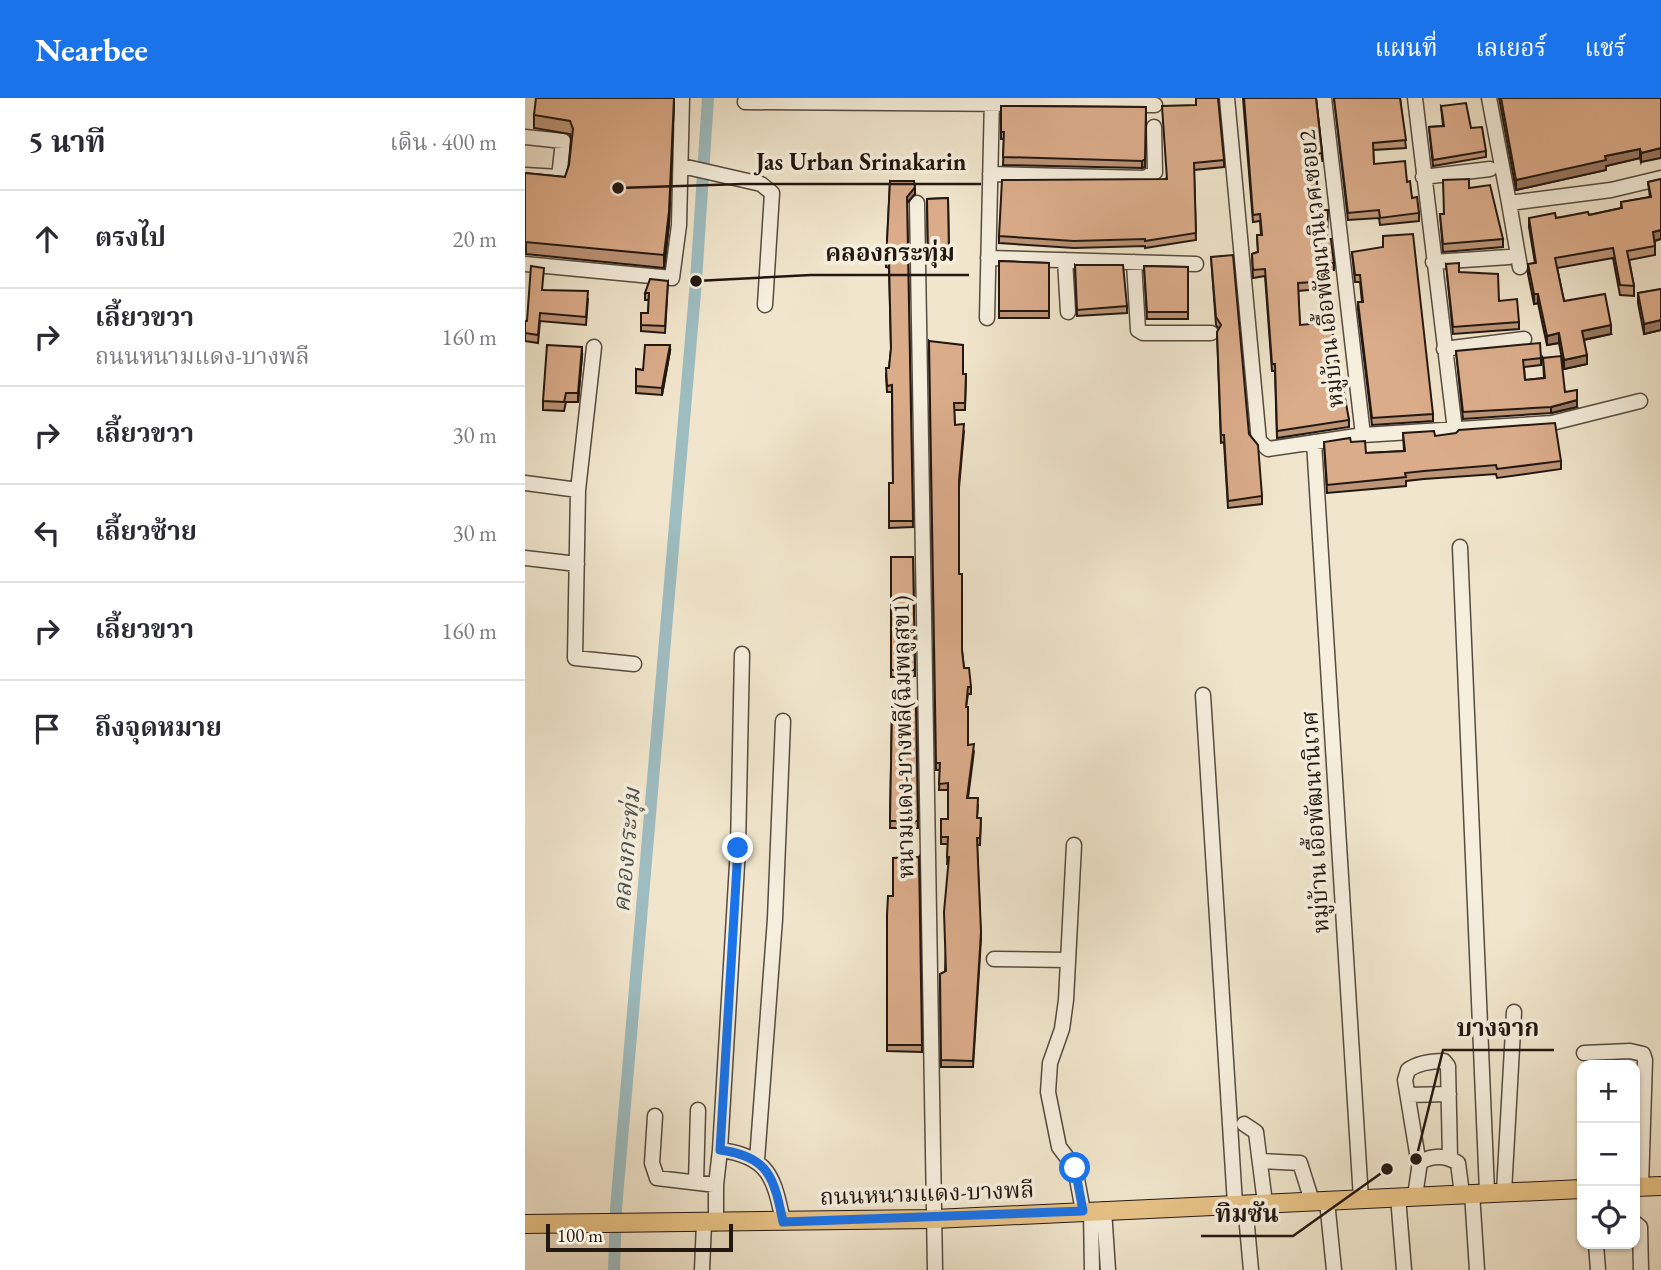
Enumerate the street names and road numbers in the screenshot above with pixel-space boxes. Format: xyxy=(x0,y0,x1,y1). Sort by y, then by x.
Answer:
street label: หมู่บ้าน เอื้อพัฒนานิเวศ ซอย2 xyxy=(1289,129,1351,410)
street label: หนามแดง-บางพลี(ฉิมพลูสุข1) xyxy=(886,595,920,879)
street label: หมู่บ้าน เอื้อพัฒนานิเวศ xyxy=(1292,710,1336,934)
street label: ถนนหนามแดง-บางพลี xyxy=(819,1174,1035,1212)

